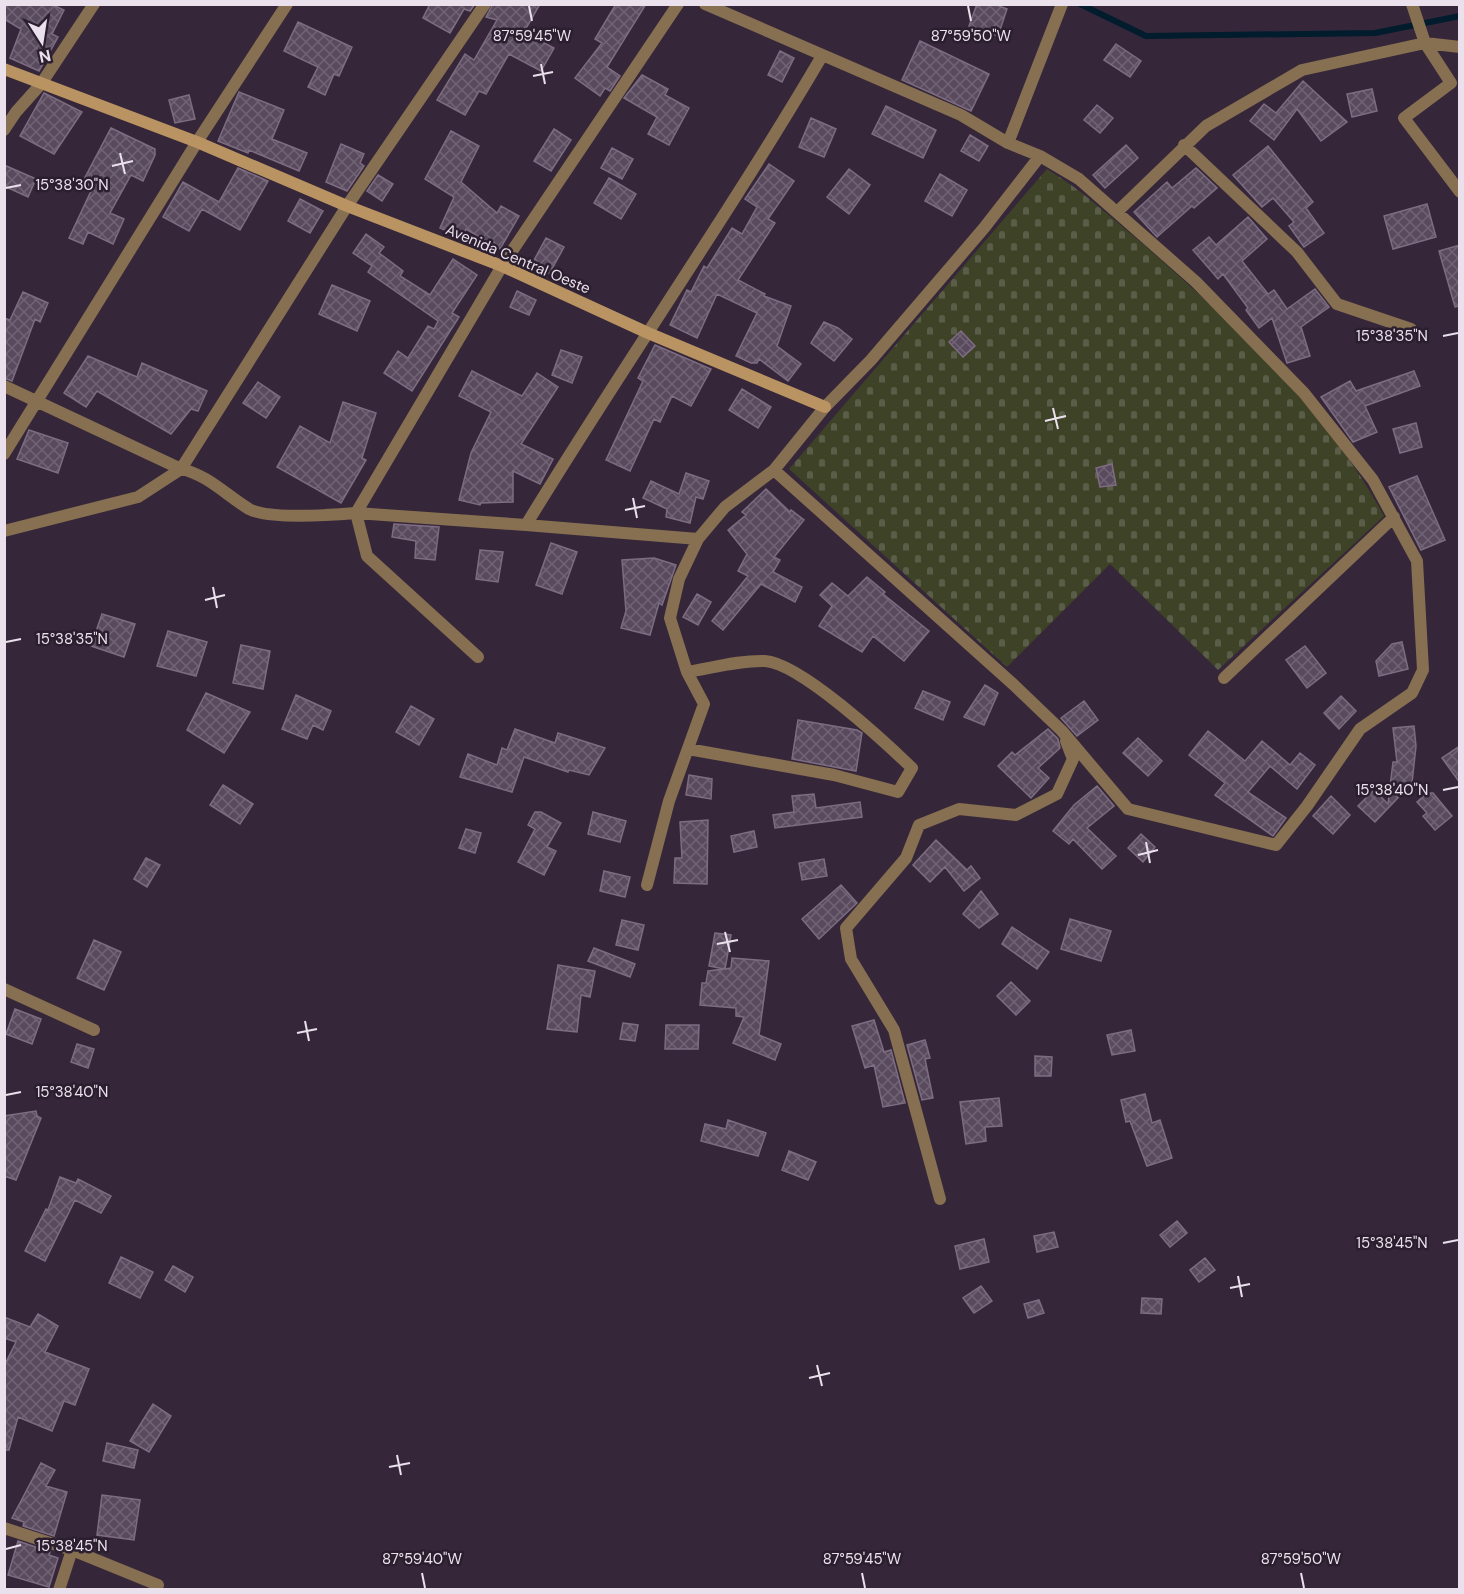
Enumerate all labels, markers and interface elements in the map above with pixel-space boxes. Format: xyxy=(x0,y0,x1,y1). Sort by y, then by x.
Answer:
north arrow xyxy=(12,12,72,72)
text: 87°59'45"W xyxy=(493,26,572,46)
text: 87°59'50"W xyxy=(931,26,1012,46)
text: N xyxy=(37,45,53,68)
text: 15°38'30"N xyxy=(35,175,109,195)
street label: Avenida Central Oeste xyxy=(443,219,593,299)
text: 15°38'35"N xyxy=(1356,326,1428,346)
text: 15°38'35"N xyxy=(36,629,108,649)
text: 15°38'40"N xyxy=(1356,780,1428,800)
text: 15°38'40"N xyxy=(36,1082,108,1102)
text: 15°38'45"N xyxy=(1356,1233,1428,1253)
text: 15°38'45"N xyxy=(36,1536,108,1556)
text: 87°59'40"W xyxy=(382,1549,462,1569)
text: 87°59'45"W xyxy=(823,1549,902,1569)
text: 87°59'50"W xyxy=(1261,1549,1342,1569)

